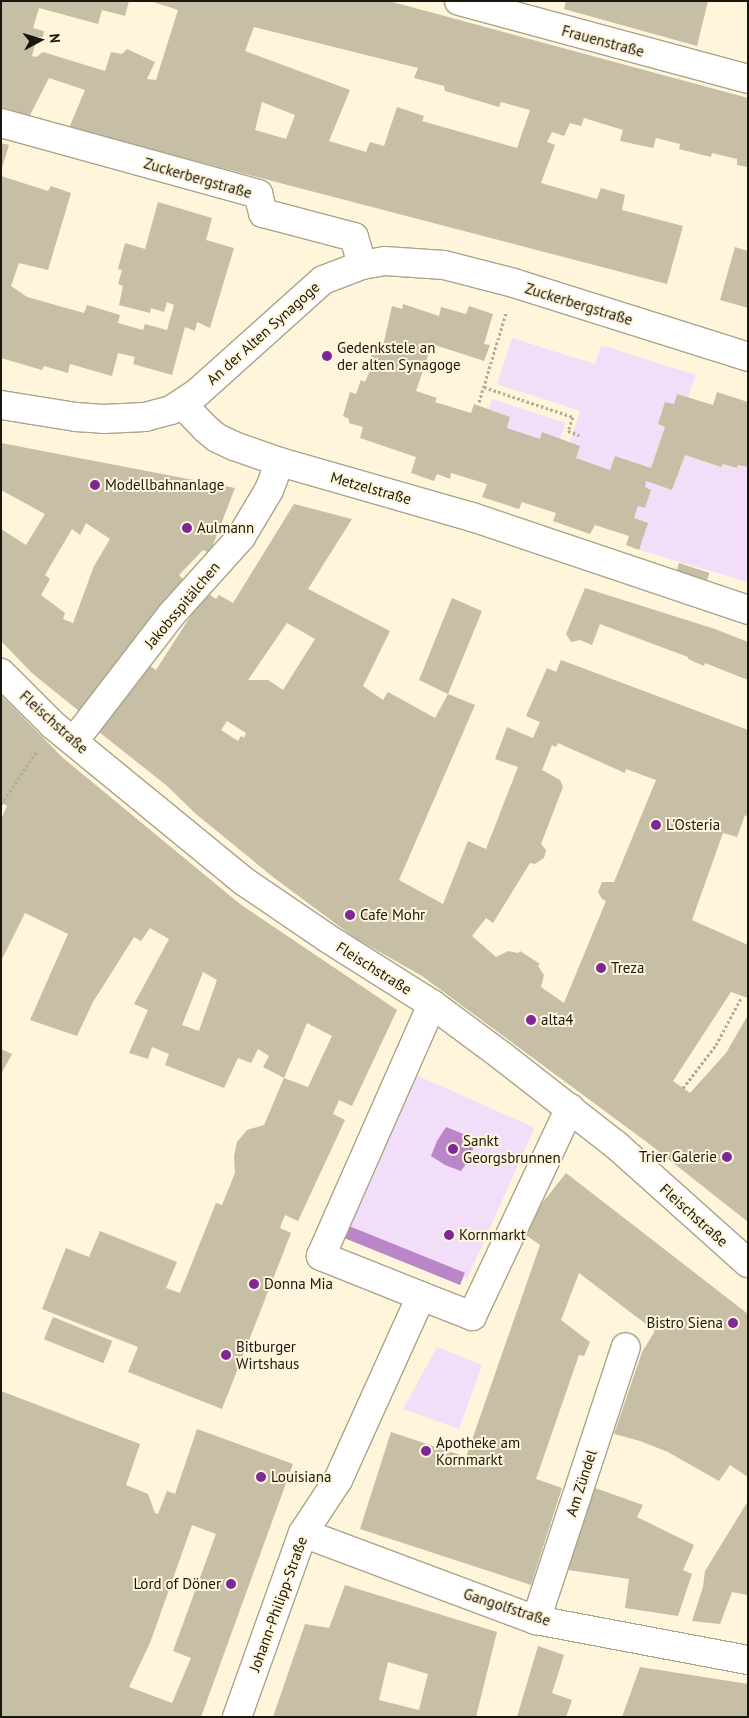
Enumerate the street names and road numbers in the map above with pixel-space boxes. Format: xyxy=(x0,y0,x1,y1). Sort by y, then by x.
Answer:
street label: Frauenstraße xyxy=(560,21,646,61)
street label: Zuckerbergstraße xyxy=(142,154,254,202)
street label: An der Alten Synagoge xyxy=(203,277,323,389)
street label: Zuckerbergstraße xyxy=(523,279,635,329)
street label: Metzelstraße xyxy=(328,468,414,508)
street label: Jakobsspitälchen xyxy=(141,558,223,652)
street label: Fleischstraße xyxy=(16,687,92,757)
street label: Fleischstraße xyxy=(333,938,415,998)
street label: Fleischstraße xyxy=(656,1180,732,1250)
street label: Am Zündel xyxy=(562,1447,600,1519)
street label: Johann-Philipp-Straße xyxy=(245,1534,311,1674)
street label: Gangolfstraße xyxy=(461,1584,553,1630)

